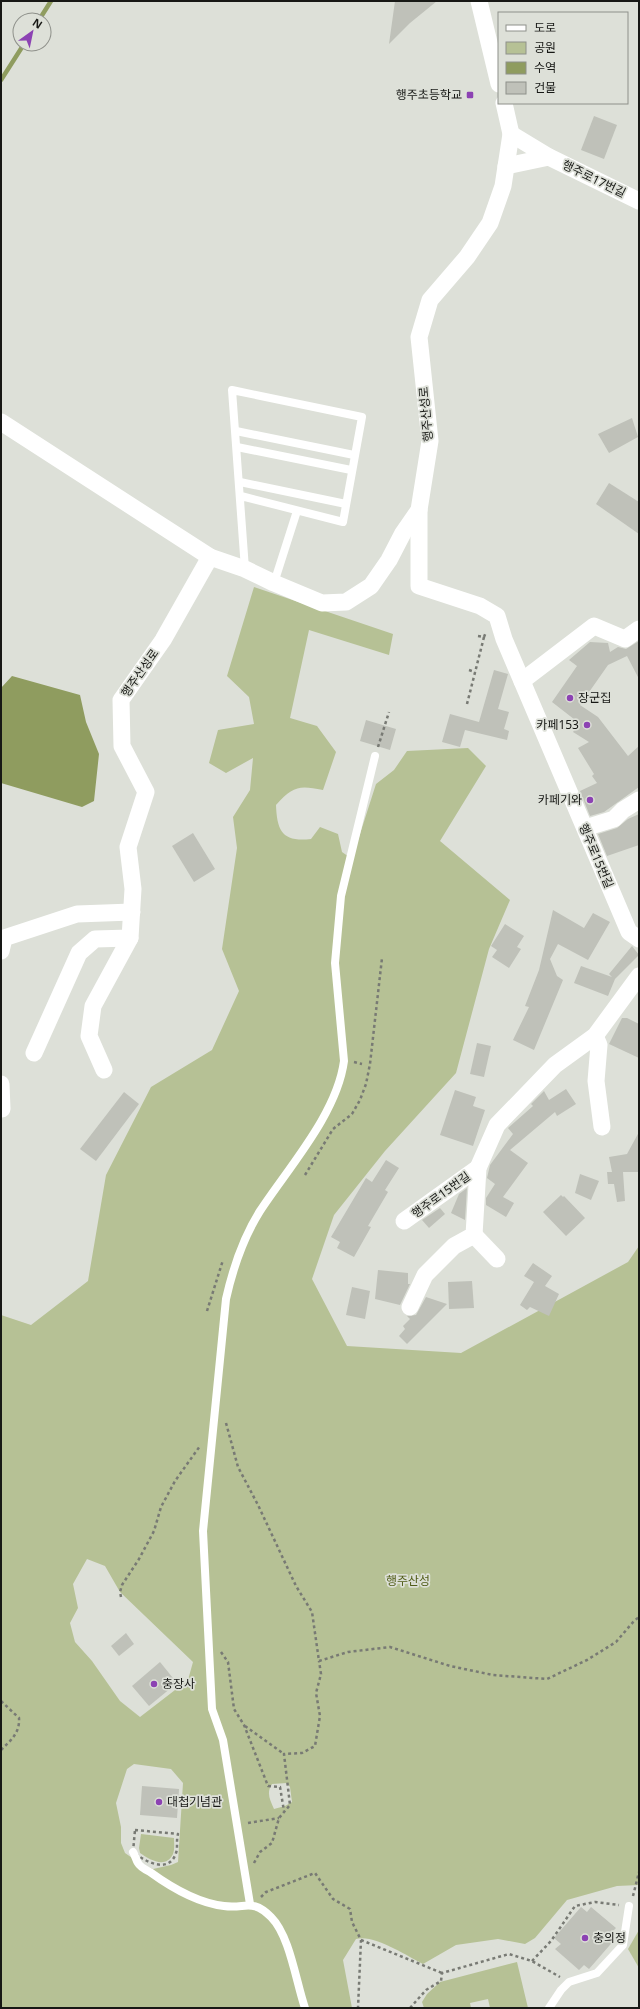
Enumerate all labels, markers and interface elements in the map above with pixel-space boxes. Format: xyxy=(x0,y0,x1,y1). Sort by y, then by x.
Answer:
north arrow xyxy=(12,12,52,52)
legend xyxy=(498,12,628,104)
text: N xyxy=(30,14,46,32)
text: 도로 xyxy=(534,19,556,36)
text: 공원 xyxy=(534,39,556,56)
text: 수역 xyxy=(534,59,556,76)
text: 건물 xyxy=(534,79,556,96)
place label: 행주초등학교 xyxy=(396,86,462,103)
marker: 행주초등학교 xyxy=(465,90,475,100)
street label: 행주로17번길 xyxy=(560,156,629,201)
street label: 행주산성로 xyxy=(415,386,436,442)
street label: 행주산성로 xyxy=(117,645,162,700)
place label: 장군집 xyxy=(578,689,611,706)
marker: 장군집 xyxy=(565,693,575,703)
place label: 카페153 xyxy=(536,716,579,733)
marker: 카페153 xyxy=(582,720,592,730)
place label: 카페기와 xyxy=(538,791,582,808)
marker: 카페기와 xyxy=(585,795,595,805)
street label: 행주로15번길 xyxy=(575,821,618,891)
street label: 행주로15번길 xyxy=(408,1167,474,1222)
park label: 행주산성 xyxy=(386,1572,430,1589)
place label: 충장사 xyxy=(162,1675,195,1692)
marker: 충장사 xyxy=(149,1679,159,1689)
place label: 대첩기념관 xyxy=(167,1793,222,1810)
marker: 대첩기념관 xyxy=(154,1797,164,1807)
place label: 충의정 xyxy=(593,1929,626,1946)
marker: 충의정 xyxy=(580,1933,590,1943)

